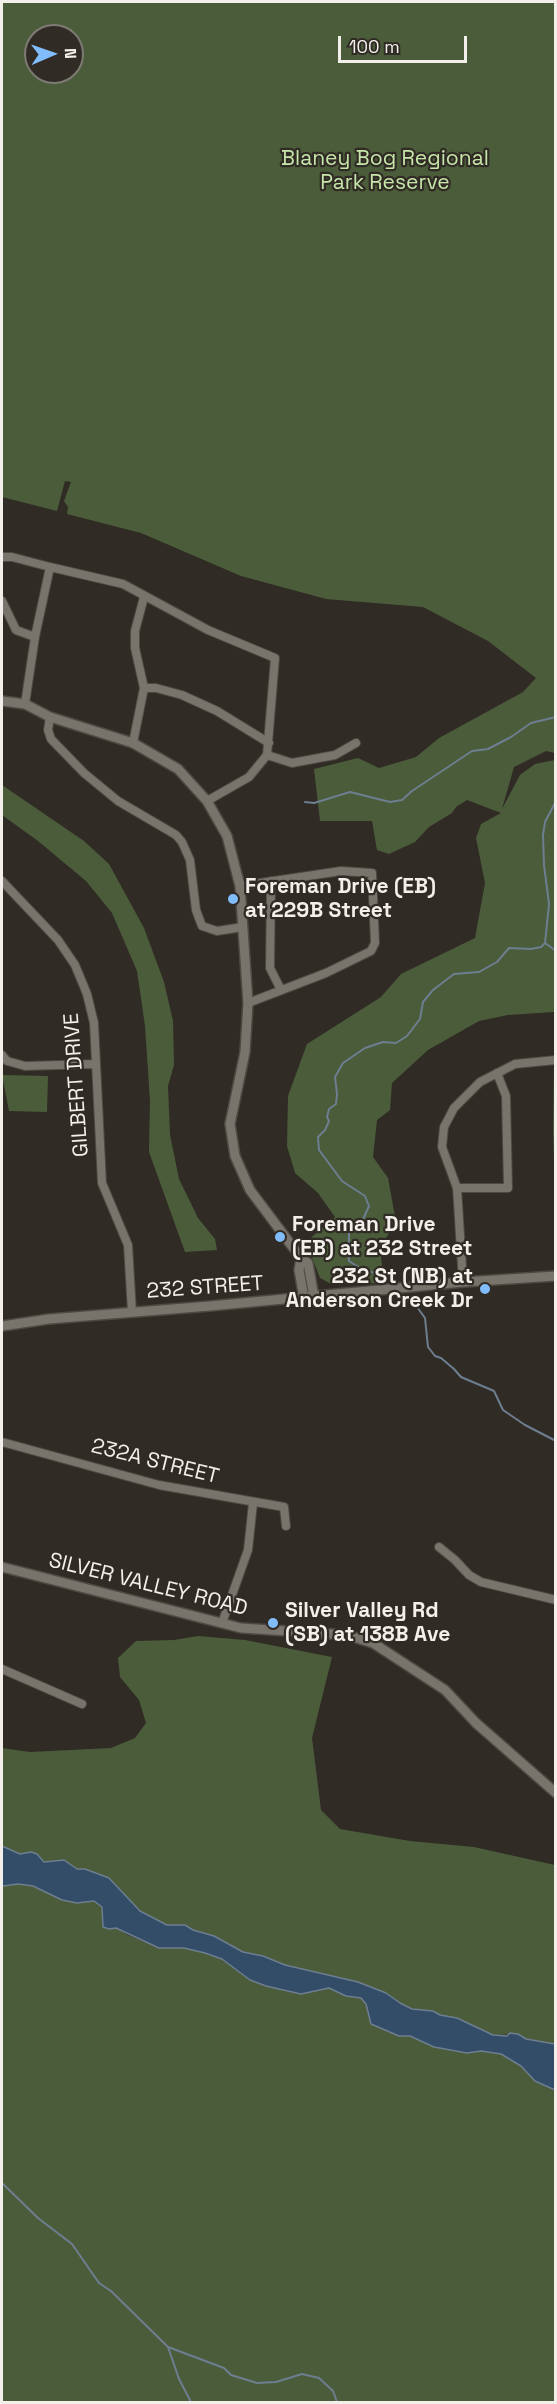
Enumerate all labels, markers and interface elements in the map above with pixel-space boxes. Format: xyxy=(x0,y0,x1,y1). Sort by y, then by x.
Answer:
north arrow xyxy=(24,24,84,84)
scale bar xyxy=(341,24,470,62)
text: 100 m xyxy=(349,35,400,58)
text: N xyxy=(60,48,81,59)
park label: Blaney Bog Regional Park Reserve xyxy=(281,146,489,196)
place label: Foreman Drive (EB) at 229B Street xyxy=(245,874,436,924)
marker: Foreman Drive (EB) at 229B Street xyxy=(226,892,240,906)
street label: GILBERT DRIVE xyxy=(59,1012,95,1158)
place label: Foreman Drive (EB) at 232 Street xyxy=(292,1212,472,1262)
marker: Foreman Drive (EB) at 232 Street xyxy=(273,1230,287,1244)
place label: 232 St (NB) at Anderson Creek Dr xyxy=(286,1264,473,1314)
street label: 232 STREET xyxy=(146,1271,264,1305)
marker: 232 St (NB) at Anderson Creek Dr xyxy=(478,1282,492,1296)
street label: 232A STREET xyxy=(89,1434,221,1490)
street label: SILVER VALLEY ROAD xyxy=(46,1548,250,1622)
place label: Silver Valley Rd (SB) at 138B Ave xyxy=(285,1598,450,1648)
marker: Silver Valley Rd (SB) at 138B Ave xyxy=(266,1616,280,1630)

